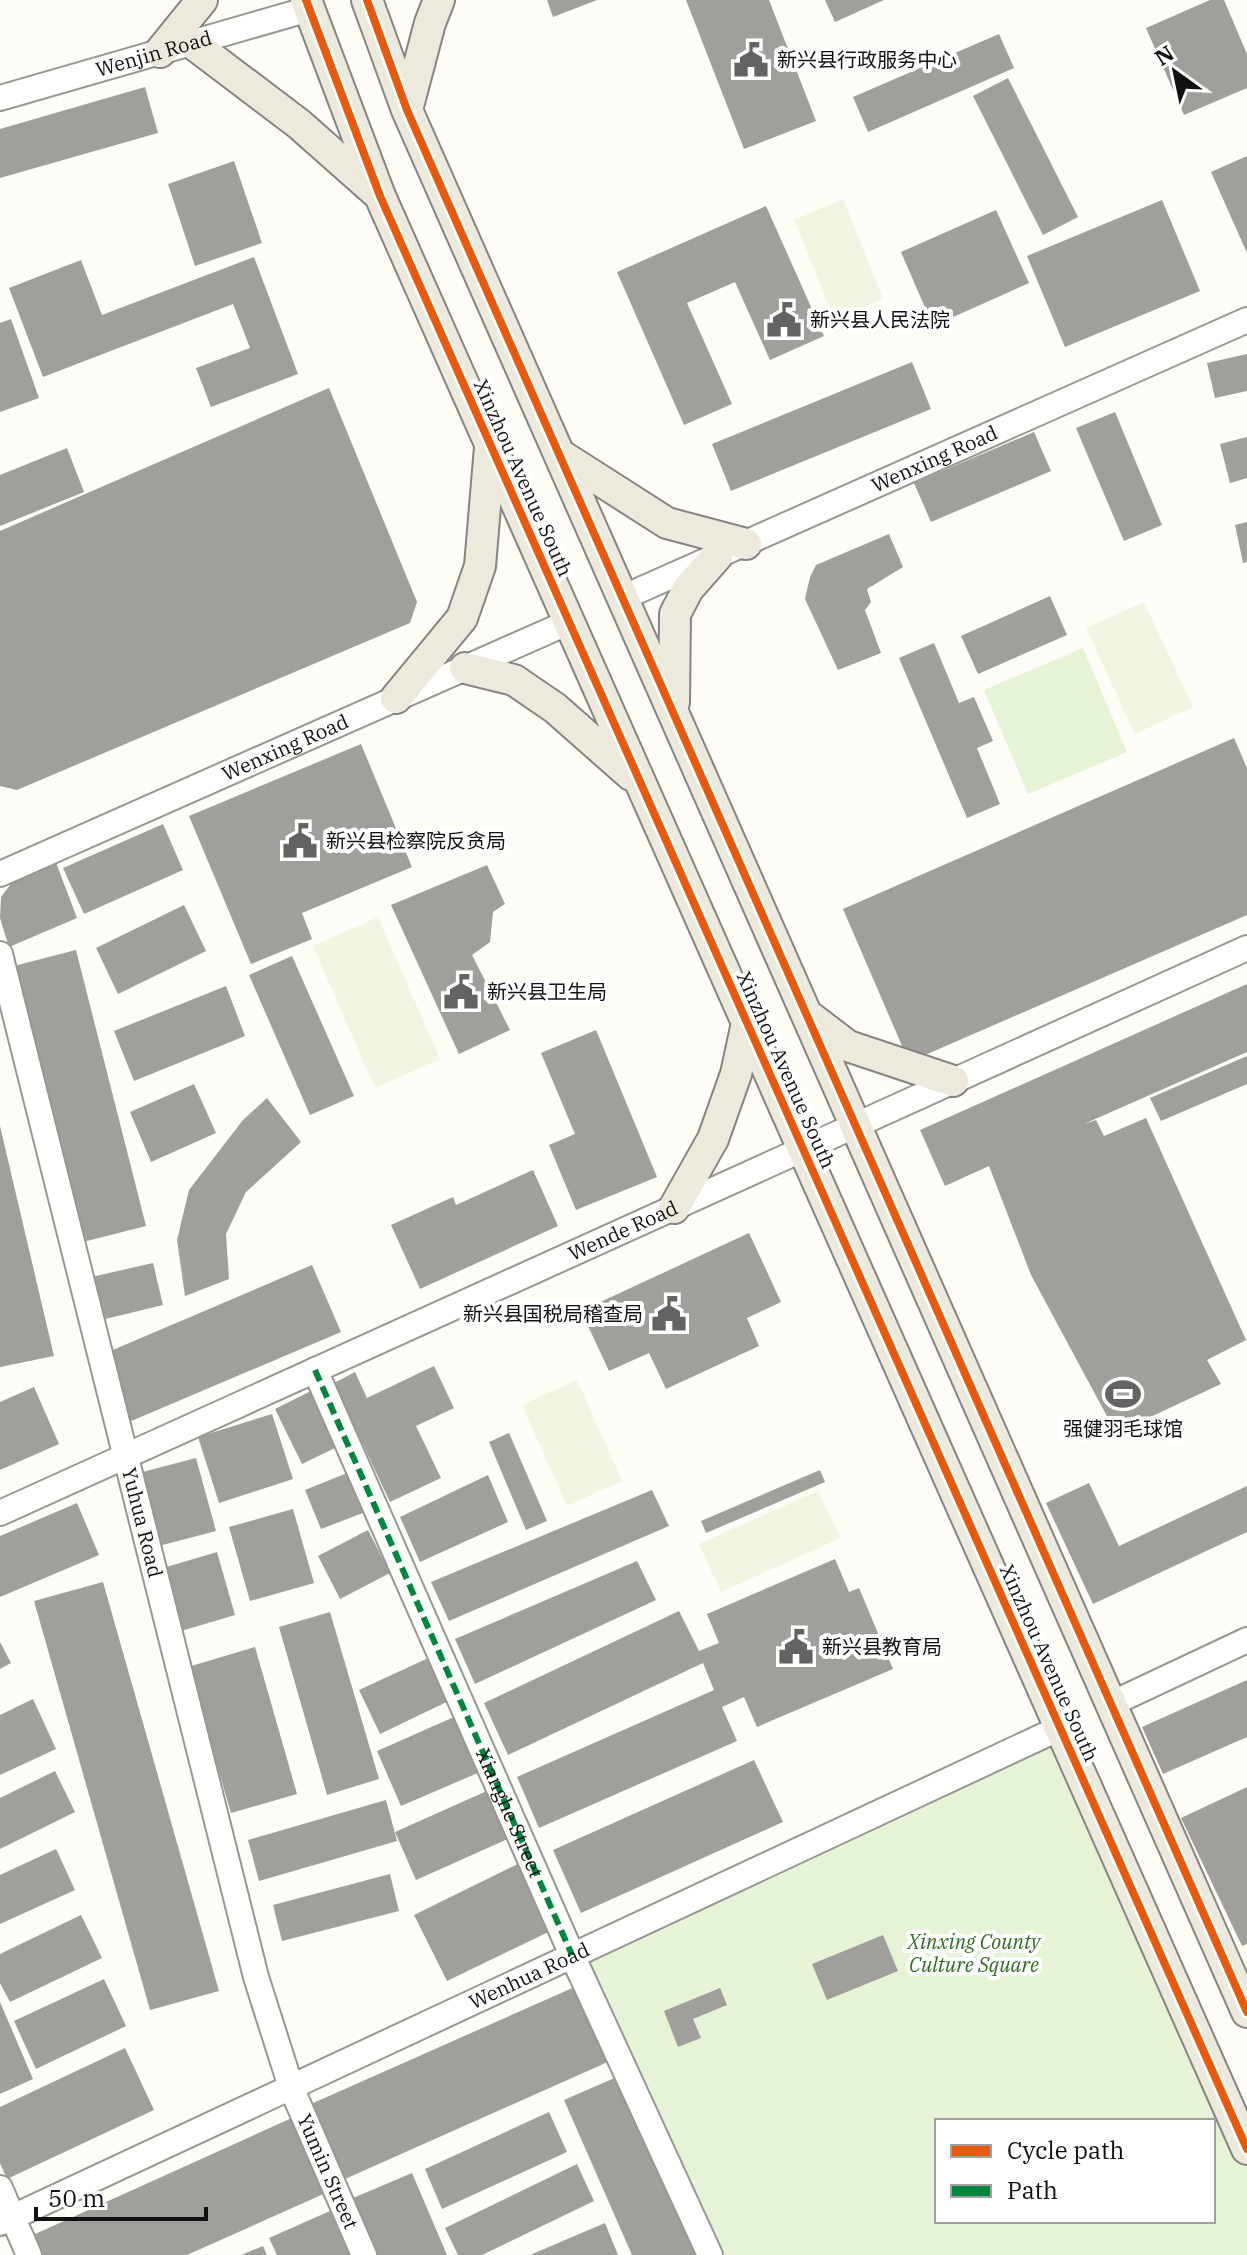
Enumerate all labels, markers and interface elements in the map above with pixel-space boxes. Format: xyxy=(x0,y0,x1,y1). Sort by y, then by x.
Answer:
street label: Wenjin Road xyxy=(92,24,215,83)
north arrow xyxy=(1135,32,1215,112)
text: N xyxy=(1149,38,1179,72)
public building icon: 新兴县行政服务中心 xyxy=(732,41,770,79)
place label: 新兴县行政服务中心 xyxy=(777,46,957,73)
public building icon: 新兴县人民法院 xyxy=(765,301,803,339)
place label: 新兴县人民法院 xyxy=(810,306,950,333)
street label: Xinzhou Avenue South xyxy=(468,375,579,581)
street label: Wenxing Road xyxy=(867,419,1002,498)
street label: Wenxing Road xyxy=(218,707,353,787)
public building icon: 新兴县检察院反贪局 xyxy=(281,822,319,860)
place label: 新兴县检察院反贪局 xyxy=(326,827,506,854)
street label: Xinzhou Avenue South xyxy=(731,967,842,1173)
public building icon: 新兴县卫生局 xyxy=(442,973,480,1011)
place label: 新兴县卫生局 xyxy=(487,978,607,1005)
street label: Wende Road xyxy=(564,1194,682,1267)
public building icon: 新兴县国税局稽查局 xyxy=(650,1295,688,1333)
place label: 新兴县国税局稽查局 xyxy=(463,1300,643,1327)
sports icon: 强健羽毛球馆 xyxy=(1104,1375,1142,1413)
place label: 强健羽毛球馆 xyxy=(1063,1415,1183,1442)
street label: Yuhua Road xyxy=(116,1465,169,1580)
street label: Xinzhou Avenue South xyxy=(994,1560,1105,1766)
public building icon: 新兴县教育局 xyxy=(777,1628,815,1666)
place label: 新兴县教育局 xyxy=(822,1633,942,1660)
street label: Xianghe Street xyxy=(470,1744,550,1882)
park label: Xinxing County Culture Square xyxy=(906,1928,1042,1978)
street label: Wenhua Road xyxy=(464,1936,594,2015)
street label: Yumin Street xyxy=(291,2109,365,2233)
legend xyxy=(935,2119,1215,2223)
text: Cycle path xyxy=(1007,2134,1124,2166)
scale bar xyxy=(36,2171,206,2221)
text: Path xyxy=(1007,2174,1058,2206)
text: 50 m xyxy=(48,2182,105,2214)

